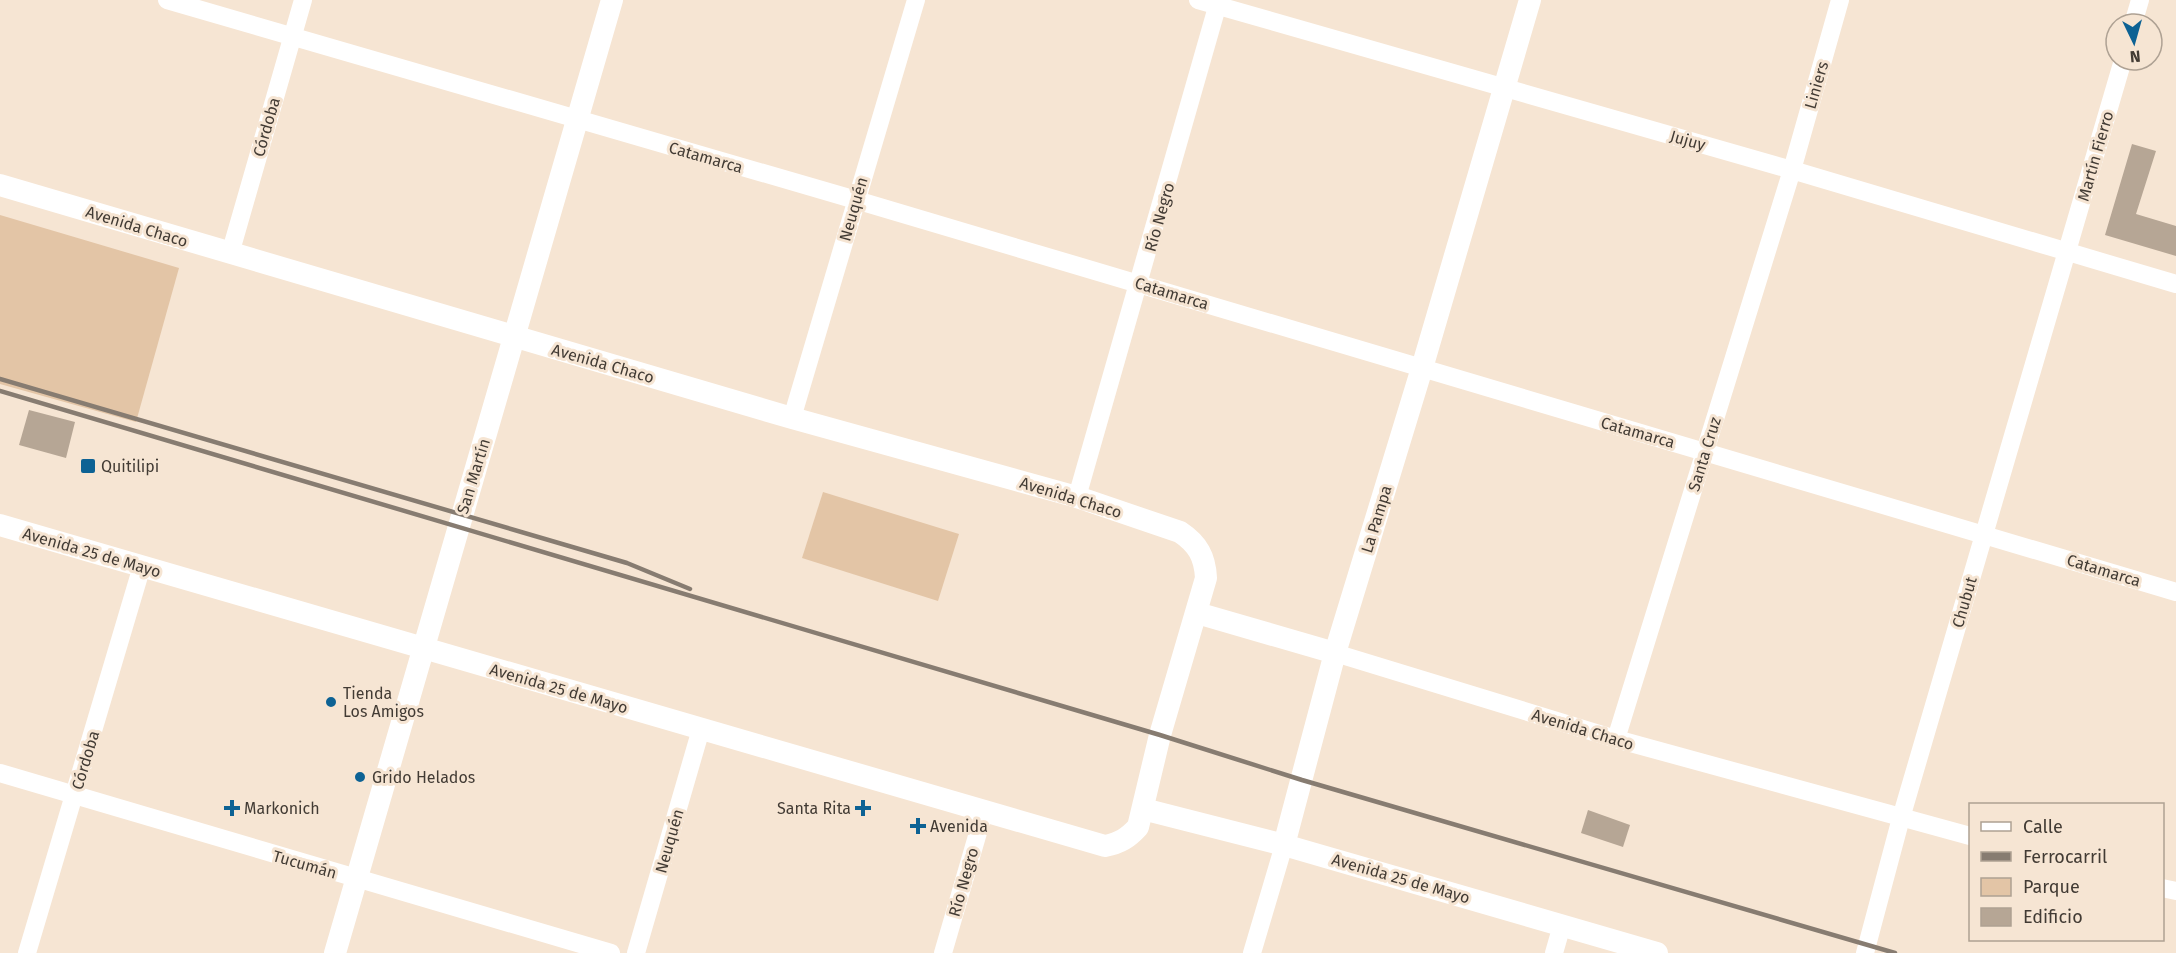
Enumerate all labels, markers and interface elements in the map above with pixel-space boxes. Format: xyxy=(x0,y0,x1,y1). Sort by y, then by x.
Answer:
north arrow xyxy=(2104,12,2164,72)
text: N xyxy=(2129,47,2141,66)
street label: Liniers xyxy=(1801,59,1832,111)
street label: Córdoba xyxy=(249,95,284,159)
street label: Martín Fierro xyxy=(2074,109,2117,203)
street label: Jujuy xyxy=(1668,126,1708,155)
street label: Catamarca xyxy=(667,138,745,177)
street label: Neuquén xyxy=(835,175,872,243)
street label: Río Negro xyxy=(1141,180,1178,254)
street label: Avenida Chaco xyxy=(84,202,190,251)
street label: Catamarca xyxy=(1133,273,1211,314)
street label: Avenida Chaco xyxy=(549,340,656,387)
street label: Catamarca xyxy=(1599,413,1677,452)
street label: Santa Cruz xyxy=(1684,415,1725,494)
street label: San Martín xyxy=(453,436,494,516)
marker: Quitilipi xyxy=(79,457,97,475)
place label: Quitilipi xyxy=(101,457,159,476)
street label: Avenida Chaco xyxy=(1018,473,1124,522)
street label: La Pampa xyxy=(1357,483,1396,555)
street label: Avenida 25 de Mayo xyxy=(21,524,163,581)
street label: Catamarca xyxy=(2065,550,2143,591)
street label: Chubut xyxy=(1948,574,1981,630)
street label: Avenida 25 de Mayo xyxy=(488,660,630,717)
place label: Tienda Los Amigos xyxy=(343,684,424,721)
marker: Tienda Los Amigos xyxy=(324,695,338,709)
street label: Avenida Chaco xyxy=(1530,705,1636,754)
street label: Córdoba xyxy=(68,728,103,792)
place label: Grido Helados xyxy=(372,768,475,787)
marker: Grido Helados xyxy=(353,770,367,784)
place label: Markonich xyxy=(244,799,320,818)
place label: Santa Rita xyxy=(777,799,851,818)
marker: Markonich xyxy=(225,801,239,815)
marker: Santa Rita xyxy=(856,801,870,815)
legend xyxy=(1969,803,2164,941)
street label: Neuquén xyxy=(651,807,688,875)
text: Calle xyxy=(2023,816,2063,838)
place label: Avenida xyxy=(930,817,988,836)
marker: Avenida xyxy=(911,819,925,833)
street label: Río Negro xyxy=(945,845,982,919)
street label: Tucumán xyxy=(271,846,339,883)
text: Ferrocarril xyxy=(2023,846,2107,868)
street label: Avenida 25 de Mayo xyxy=(1330,850,1472,907)
text: Parque xyxy=(2023,876,2080,898)
text: Edificio xyxy=(2023,906,2083,928)

